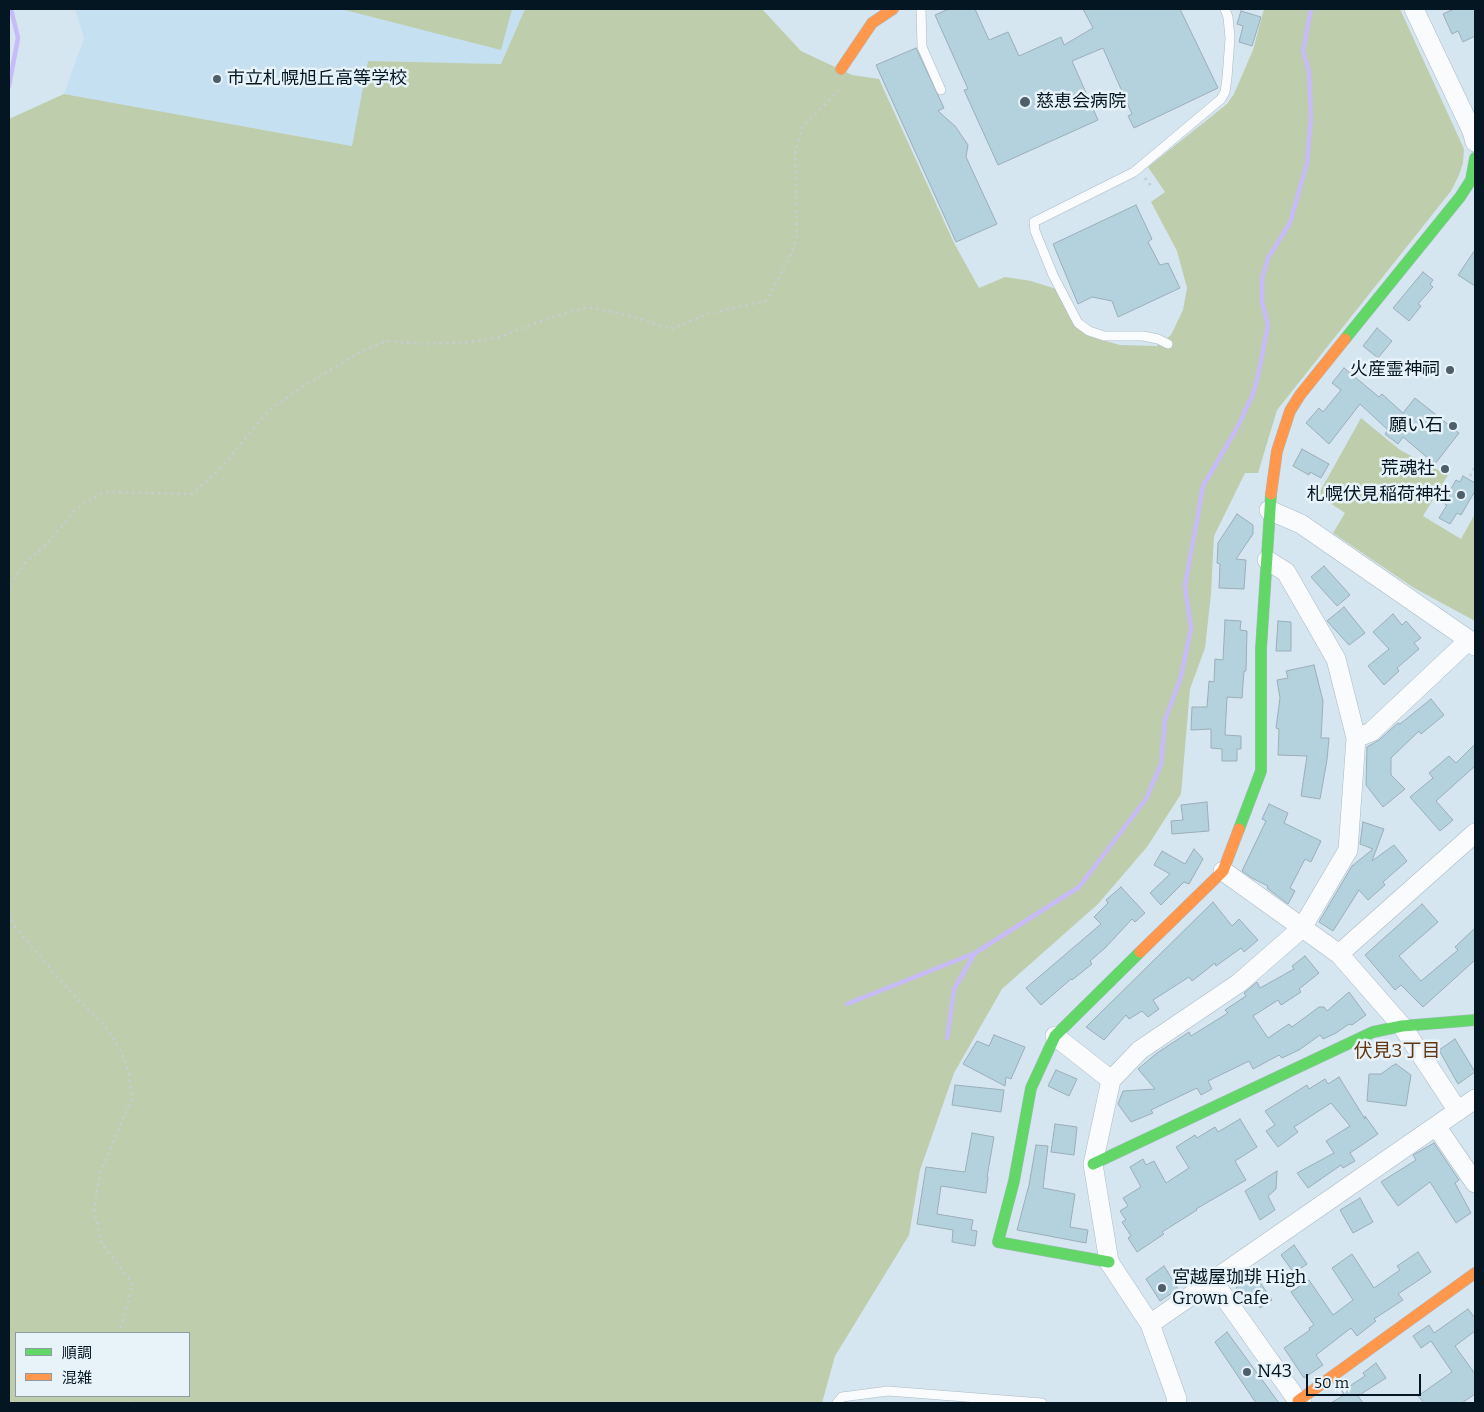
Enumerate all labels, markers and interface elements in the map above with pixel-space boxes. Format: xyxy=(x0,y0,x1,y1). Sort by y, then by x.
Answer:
place label: 市立札幌旭丘高等学校 xyxy=(227,68,407,90)
marker: 市立札幌旭丘高等学校 xyxy=(211,73,223,85)
place label: 慈恵会病院 xyxy=(1036,91,1126,113)
marker: 慈恵会病院 xyxy=(1018,95,1032,109)
place label: 火産霊神祠 xyxy=(1350,359,1440,381)
marker: 火産霊神祠 xyxy=(1444,364,1456,376)
place label: 願い石 xyxy=(1389,415,1443,437)
marker: 願い石 xyxy=(1447,420,1459,432)
place label: 荒魂社 xyxy=(1381,458,1435,480)
marker: 荒魂社 xyxy=(1439,463,1451,475)
place label: 札幌伏見稲荷神社 xyxy=(1307,484,1451,506)
marker: 札幌伏見稲荷神社 xyxy=(1455,489,1467,501)
district label: 伏見3丁目 xyxy=(1354,1041,1440,1063)
place label: 宮越屋珈琲 High Grown Cafe xyxy=(1172,1267,1306,1310)
marker: 宮越屋珈琲 High Grown Cafe xyxy=(1156,1282,1168,1294)
legend xyxy=(15,1332,190,1397)
text: 順調 xyxy=(62,1344,92,1362)
place label: N43 xyxy=(1257,1361,1292,1383)
scale bar xyxy=(1309,1364,1424,1396)
marker: N43 xyxy=(1241,1366,1253,1378)
text: 混雑 xyxy=(62,1369,92,1387)
text: 50 m xyxy=(1314,1374,1349,1392)

